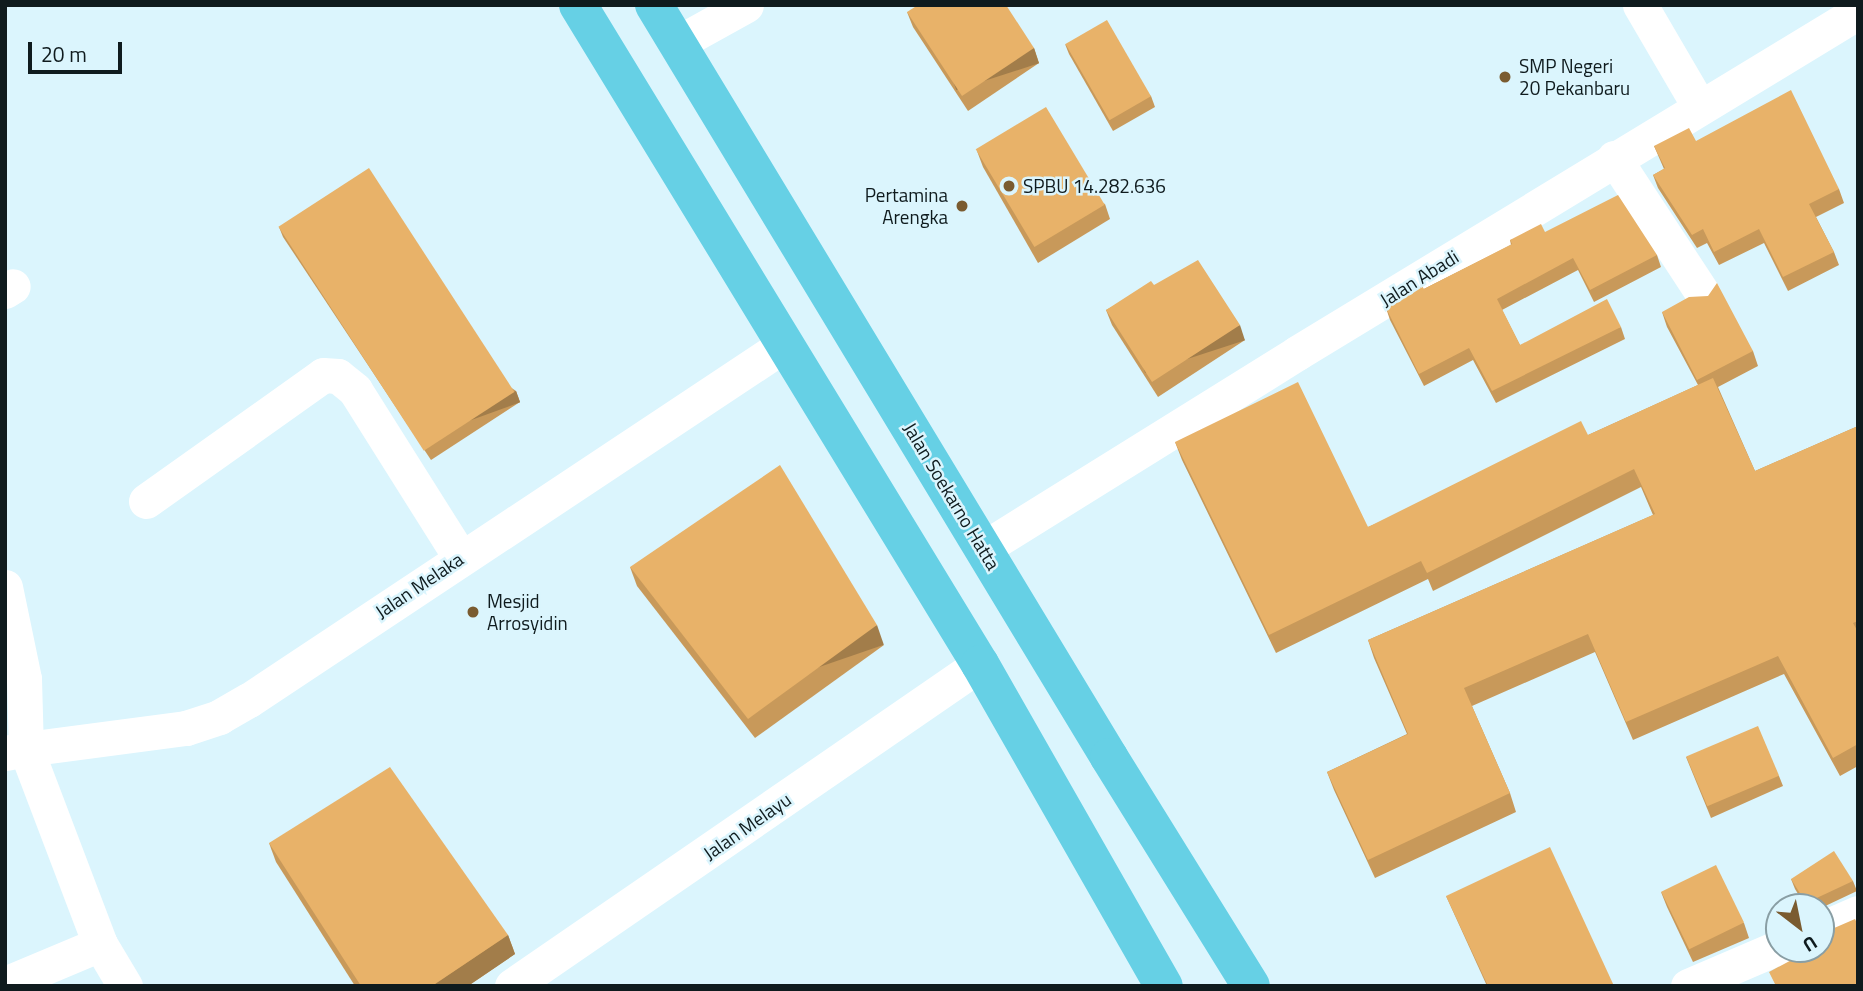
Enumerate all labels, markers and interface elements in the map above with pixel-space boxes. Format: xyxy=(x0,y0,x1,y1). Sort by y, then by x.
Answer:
scale bar xyxy=(32,28,126,72)
text: 20 m xyxy=(41,38,87,70)
place label: SMP Negeri 20 Pekanbaru xyxy=(1519,55,1630,99)
marker: SMP Negeri 20 Pekanbaru xyxy=(1497,69,1513,85)
place label: SPBU 14.282.636 xyxy=(1023,175,1166,197)
marker: SPBU 14.282.636 xyxy=(1001,178,1017,194)
place label: Pertamina Arengka xyxy=(865,184,948,228)
marker: Pertamina Arengka xyxy=(954,198,970,214)
street label: Jalan Abadi xyxy=(1375,245,1463,311)
street label: Jalan Soekarno Hatta xyxy=(899,418,1005,574)
street label: Jalan Melaka xyxy=(371,547,467,623)
place label: Mesjid Arrosyidin xyxy=(487,590,568,634)
marker: Mesjid Arrosyidin xyxy=(465,604,481,620)
street label: Jalan Melayu xyxy=(699,787,795,865)
north arrow xyxy=(1765,893,1835,963)
text: U xyxy=(1797,929,1823,960)

